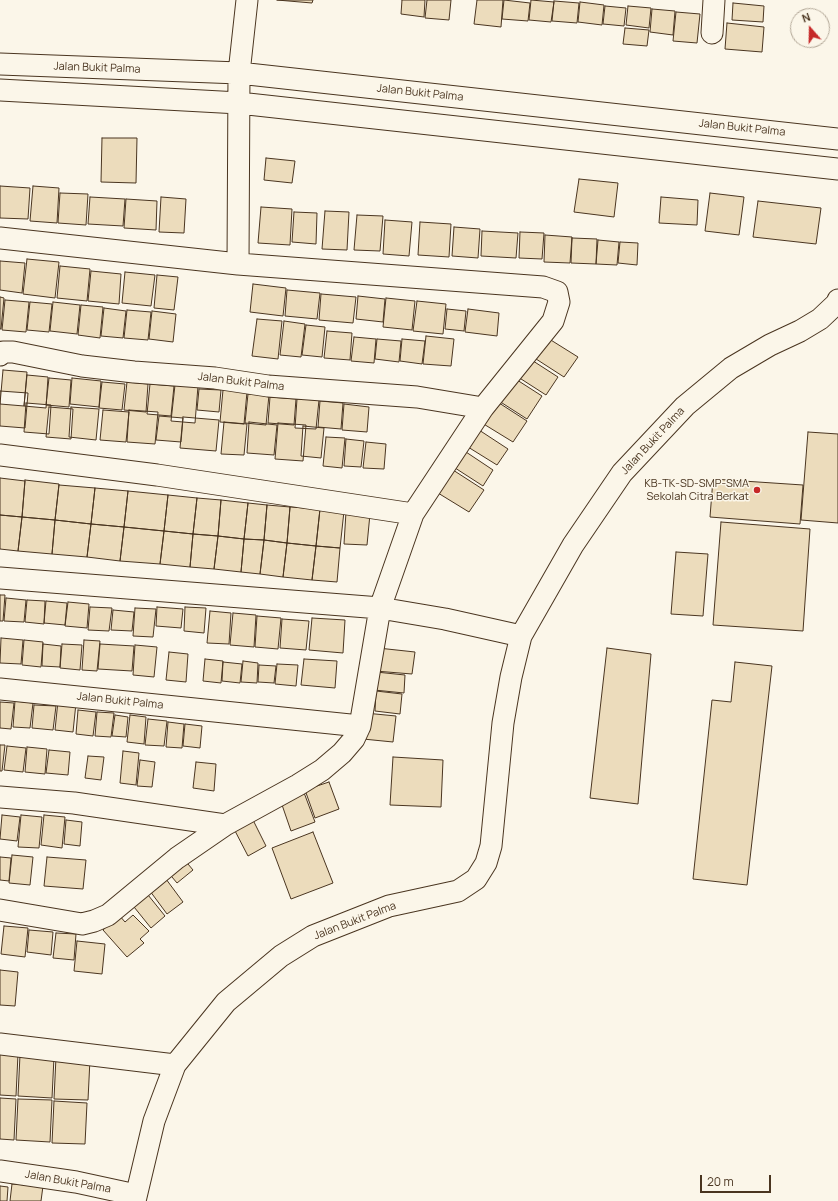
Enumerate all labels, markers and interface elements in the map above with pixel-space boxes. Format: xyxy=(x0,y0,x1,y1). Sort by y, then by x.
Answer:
north arrow xyxy=(790,8,830,48)
text: N xyxy=(800,9,812,26)
street label: Jalan Bukit Palma xyxy=(53,60,141,76)
street label: Jalan Bukit Palma xyxy=(376,82,464,104)
street label: Jalan Bukit Palma xyxy=(698,117,786,139)
street label: Jalan Bukit Palma xyxy=(197,370,285,394)
street label: Jalan Bukit Palma xyxy=(618,405,688,477)
place label: KB-TK-SD-SMP-SMA Sekolah Citra Berkat xyxy=(644,477,749,503)
marker: KB-TK-SD-SMP-SMA Sekolah Citra Berkat xyxy=(752,485,762,495)
street label: Jalan Bukit Palma xyxy=(76,690,164,712)
street label: Jalan Bukit Palma xyxy=(312,899,398,943)
scale bar xyxy=(702,1167,773,1193)
street label: Jalan Bukit Palma xyxy=(24,1168,112,1196)
text: 20 m xyxy=(707,1173,734,1190)

